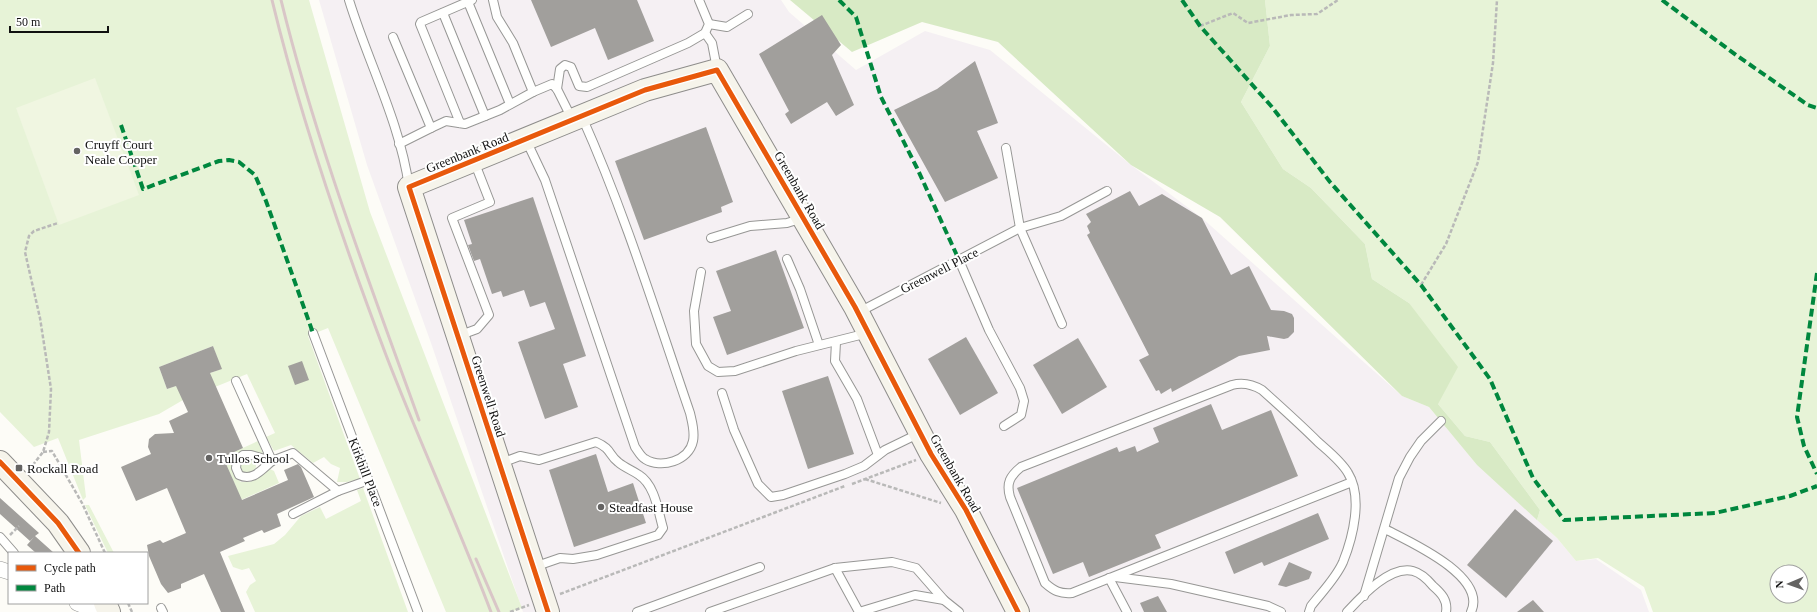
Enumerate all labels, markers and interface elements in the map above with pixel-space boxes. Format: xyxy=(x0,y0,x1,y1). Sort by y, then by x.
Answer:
scale bar xyxy=(10,8,108,34)
text: 50 m xyxy=(16,15,41,29)
street label: Greenbank Road xyxy=(424,129,511,176)
place label: Cruyff Court Neale Cooper xyxy=(85,137,158,167)
marker: Cruyff Court Neale Cooper xyxy=(72,146,82,156)
street label: Greenbank Road xyxy=(771,149,828,232)
street label: Greenwell Place xyxy=(898,244,981,297)
street label: Greenwell Road xyxy=(468,353,509,439)
street label: Greenbank Road xyxy=(927,432,984,515)
street label: Kirkhill Place xyxy=(346,436,386,509)
place label: Tullos School xyxy=(217,451,290,466)
marker: Tullos School xyxy=(204,453,214,463)
place label: Rockall Road xyxy=(27,461,99,476)
marker: Rockall Road xyxy=(14,463,24,473)
place label: Steadfast House xyxy=(609,500,693,515)
marker: Steadfast House xyxy=(596,502,606,512)
legend xyxy=(8,552,148,604)
text: Cycle path xyxy=(44,561,96,575)
north arrow xyxy=(1769,564,1809,604)
text: N xyxy=(1773,580,1785,589)
text: Path xyxy=(44,581,65,595)

